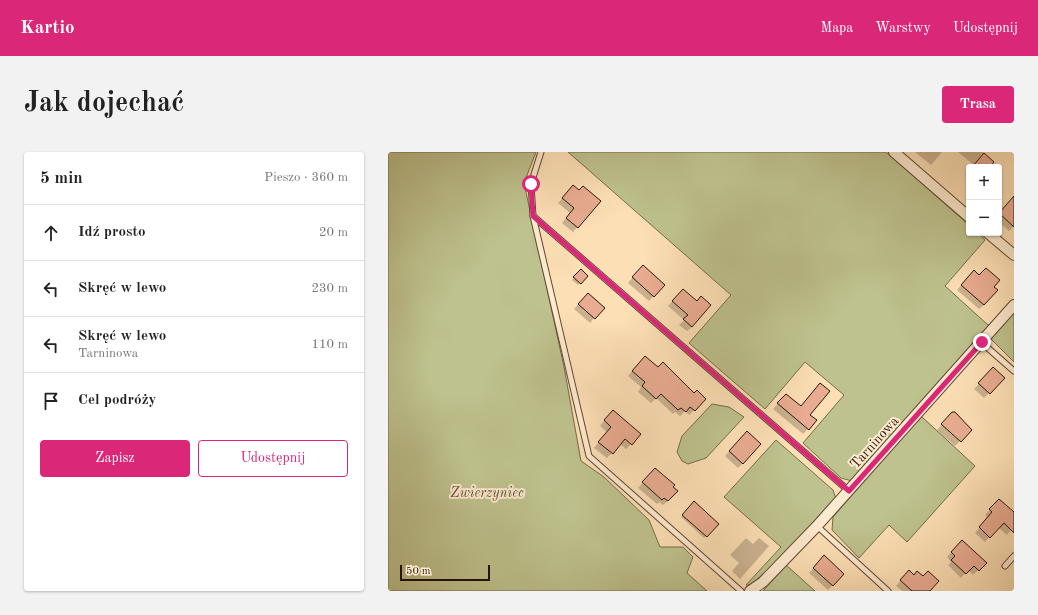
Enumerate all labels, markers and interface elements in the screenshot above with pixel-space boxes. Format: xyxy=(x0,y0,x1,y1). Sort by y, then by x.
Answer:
text: Kartio xyxy=(20,19,75,38)
text: Mapa xyxy=(820,21,853,35)
text: Warstwy xyxy=(875,21,931,35)
text: Udostępnij xyxy=(953,21,1018,35)
button: Trasa xyxy=(942,86,1014,123)
text: Jak dojechać xyxy=(24,90,184,118)
map controls xyxy=(966,164,1002,236)
button: + xyxy=(966,164,1002,200)
text: 5 min xyxy=(40,170,83,187)
text: Pieszo · 360 m xyxy=(264,171,348,184)
route start xyxy=(522,175,540,193)
button: − xyxy=(966,200,1002,236)
icon: ahead xyxy=(40,222,62,244)
text: Idź prosto xyxy=(78,225,145,240)
text: 20 m xyxy=(319,226,348,239)
icon: left xyxy=(40,278,62,300)
text: Skręć w lewo xyxy=(78,281,166,296)
text: 230 m xyxy=(311,282,348,295)
text: Skręć w lewo xyxy=(78,329,166,344)
route end xyxy=(973,333,991,351)
icon: left xyxy=(40,334,62,356)
text: 110 m xyxy=(311,338,348,351)
text: Tarninowa xyxy=(78,347,138,360)
icon: arrive xyxy=(40,390,62,412)
text: Cel podróży xyxy=(78,393,156,408)
street label: Tarninowa xyxy=(848,414,902,471)
button: Zapisz xyxy=(40,440,190,477)
button: Udostępnij xyxy=(198,440,348,477)
park label: Zwierzyniec xyxy=(450,486,524,501)
scale bar xyxy=(400,563,490,582)
text: 50 m xyxy=(406,566,431,577)

